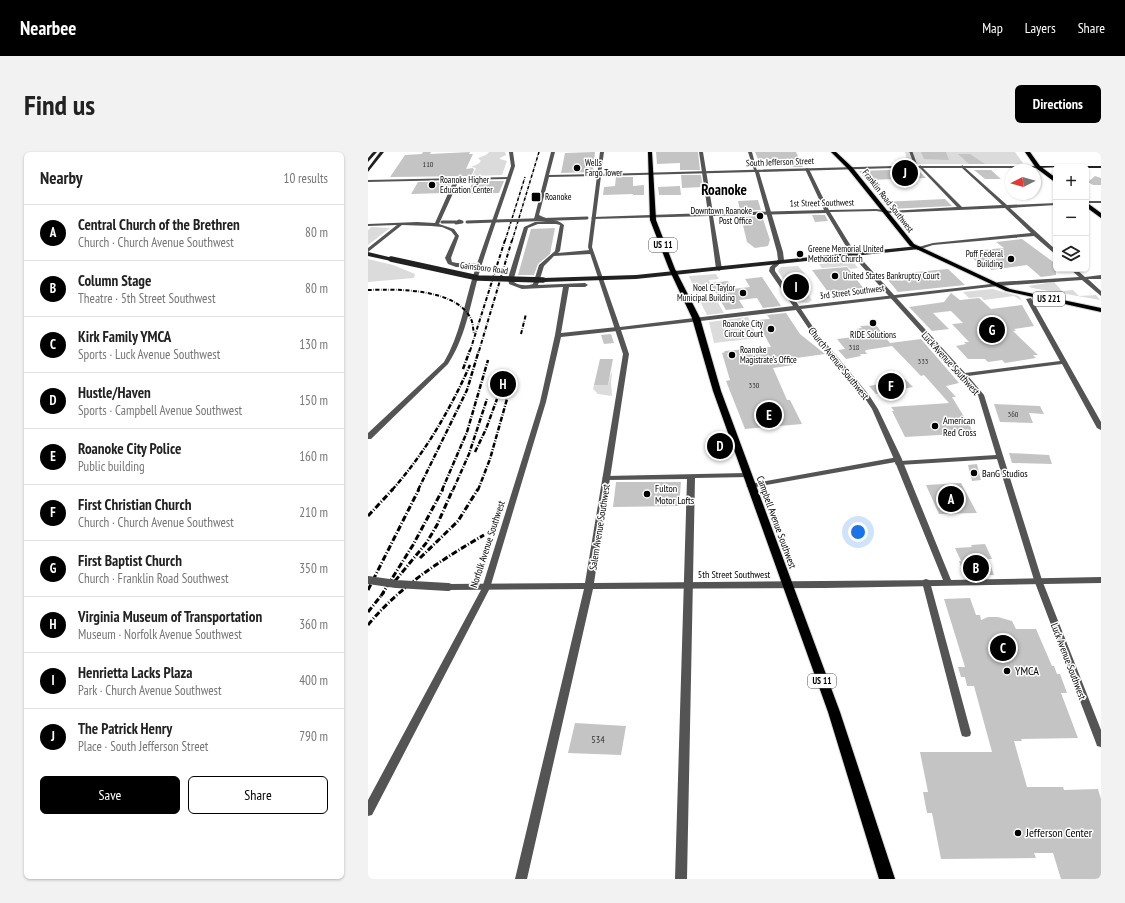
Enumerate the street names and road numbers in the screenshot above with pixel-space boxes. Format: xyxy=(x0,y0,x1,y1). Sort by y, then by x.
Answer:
street label: South Jefferson Street xyxy=(746,155,815,168)
street label: Franklin Road Southwest xyxy=(860,167,917,235)
street label: 1st Street Southwest xyxy=(790,196,855,209)
road number: US 11 xyxy=(649,238,677,252)
street label: Gainsboro Road xyxy=(459,259,509,276)
street label: 3rd Street Southwest xyxy=(819,282,886,301)
road number: US 221 xyxy=(1033,292,1065,306)
street label: Church Avenue Southwest xyxy=(805,324,872,402)
street label: Luck Avenue Southwest xyxy=(919,329,983,398)
street label: Campbell Avenue Southwest xyxy=(754,474,799,571)
street label: Salem Avenue Southwest xyxy=(586,483,613,571)
street label: Norfolk Avenue Southwest xyxy=(467,499,508,589)
street label: 5th Street Southwest xyxy=(698,568,771,581)
street label: Luck Avenue Southwest xyxy=(1048,621,1089,702)
road number: US 11 xyxy=(808,674,836,688)

